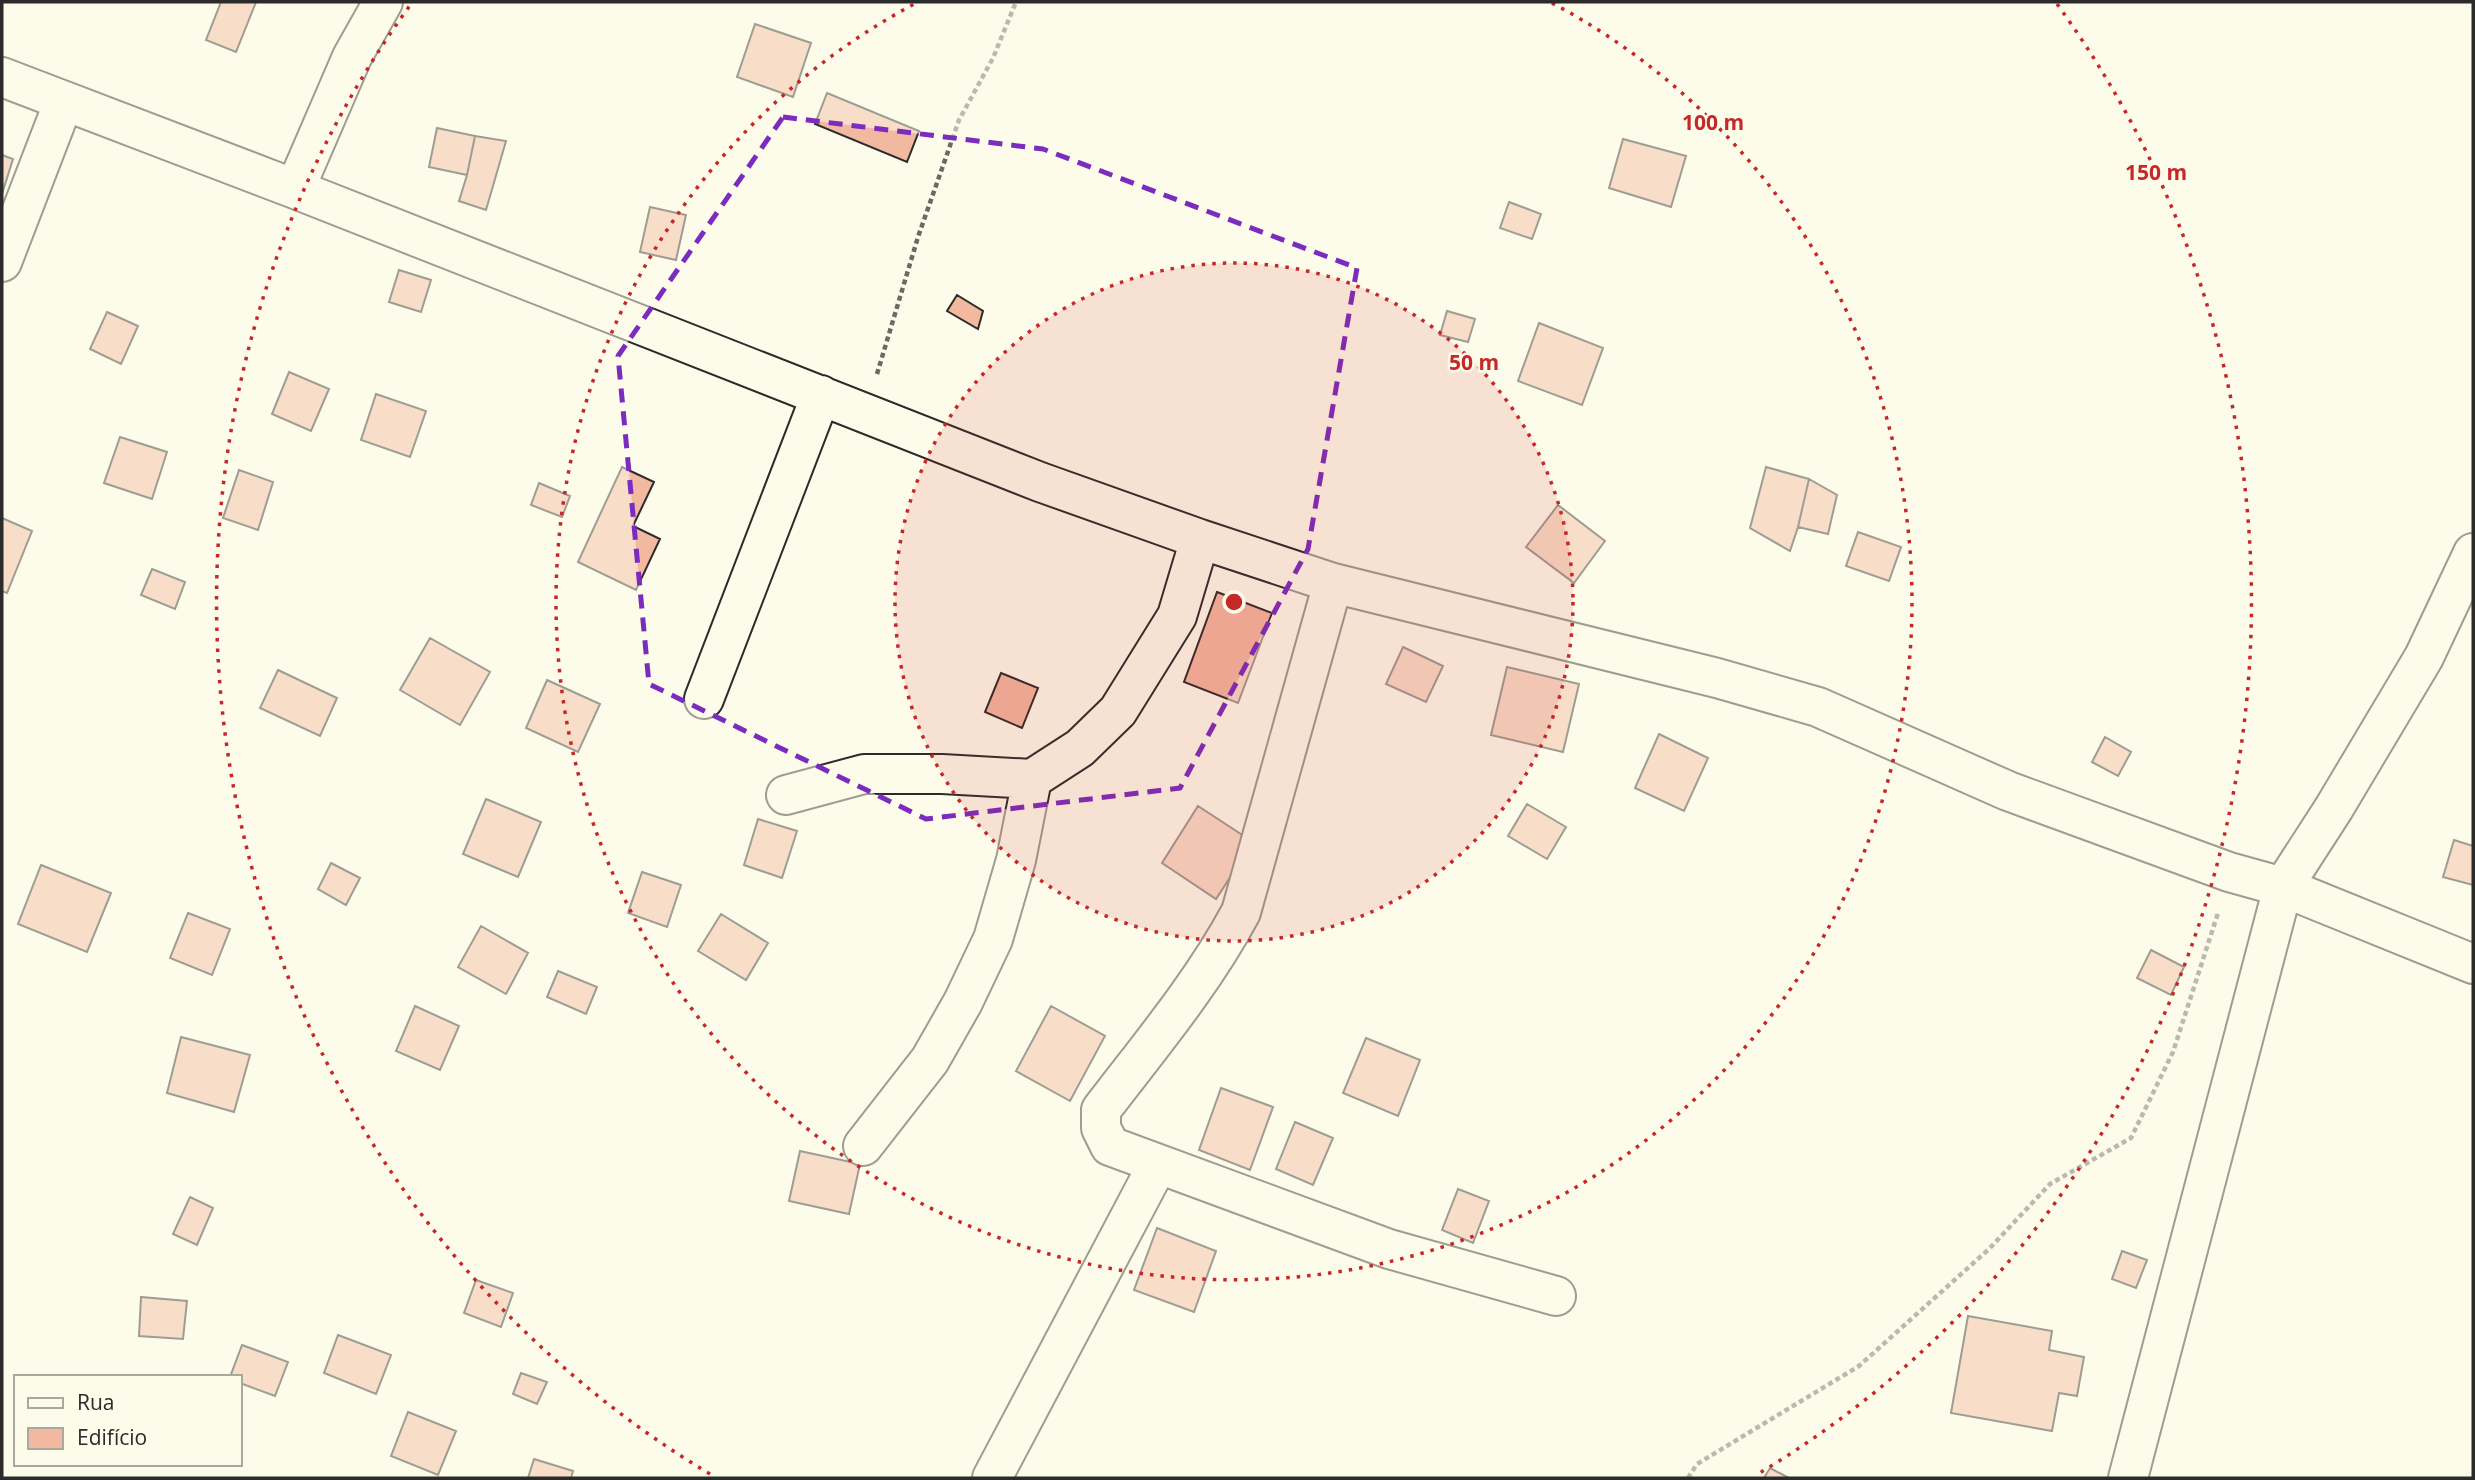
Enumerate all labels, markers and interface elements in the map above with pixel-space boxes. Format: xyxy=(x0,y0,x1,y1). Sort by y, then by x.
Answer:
text: 100 m xyxy=(1682,108,1744,136)
text: 150 m xyxy=(2125,158,2187,186)
text: 50 m xyxy=(1449,348,1499,376)
centre of rings xyxy=(1222,590,1246,614)
legend xyxy=(14,1375,242,1466)
text: Rua xyxy=(77,1388,115,1416)
text: Edifício xyxy=(77,1423,147,1451)

